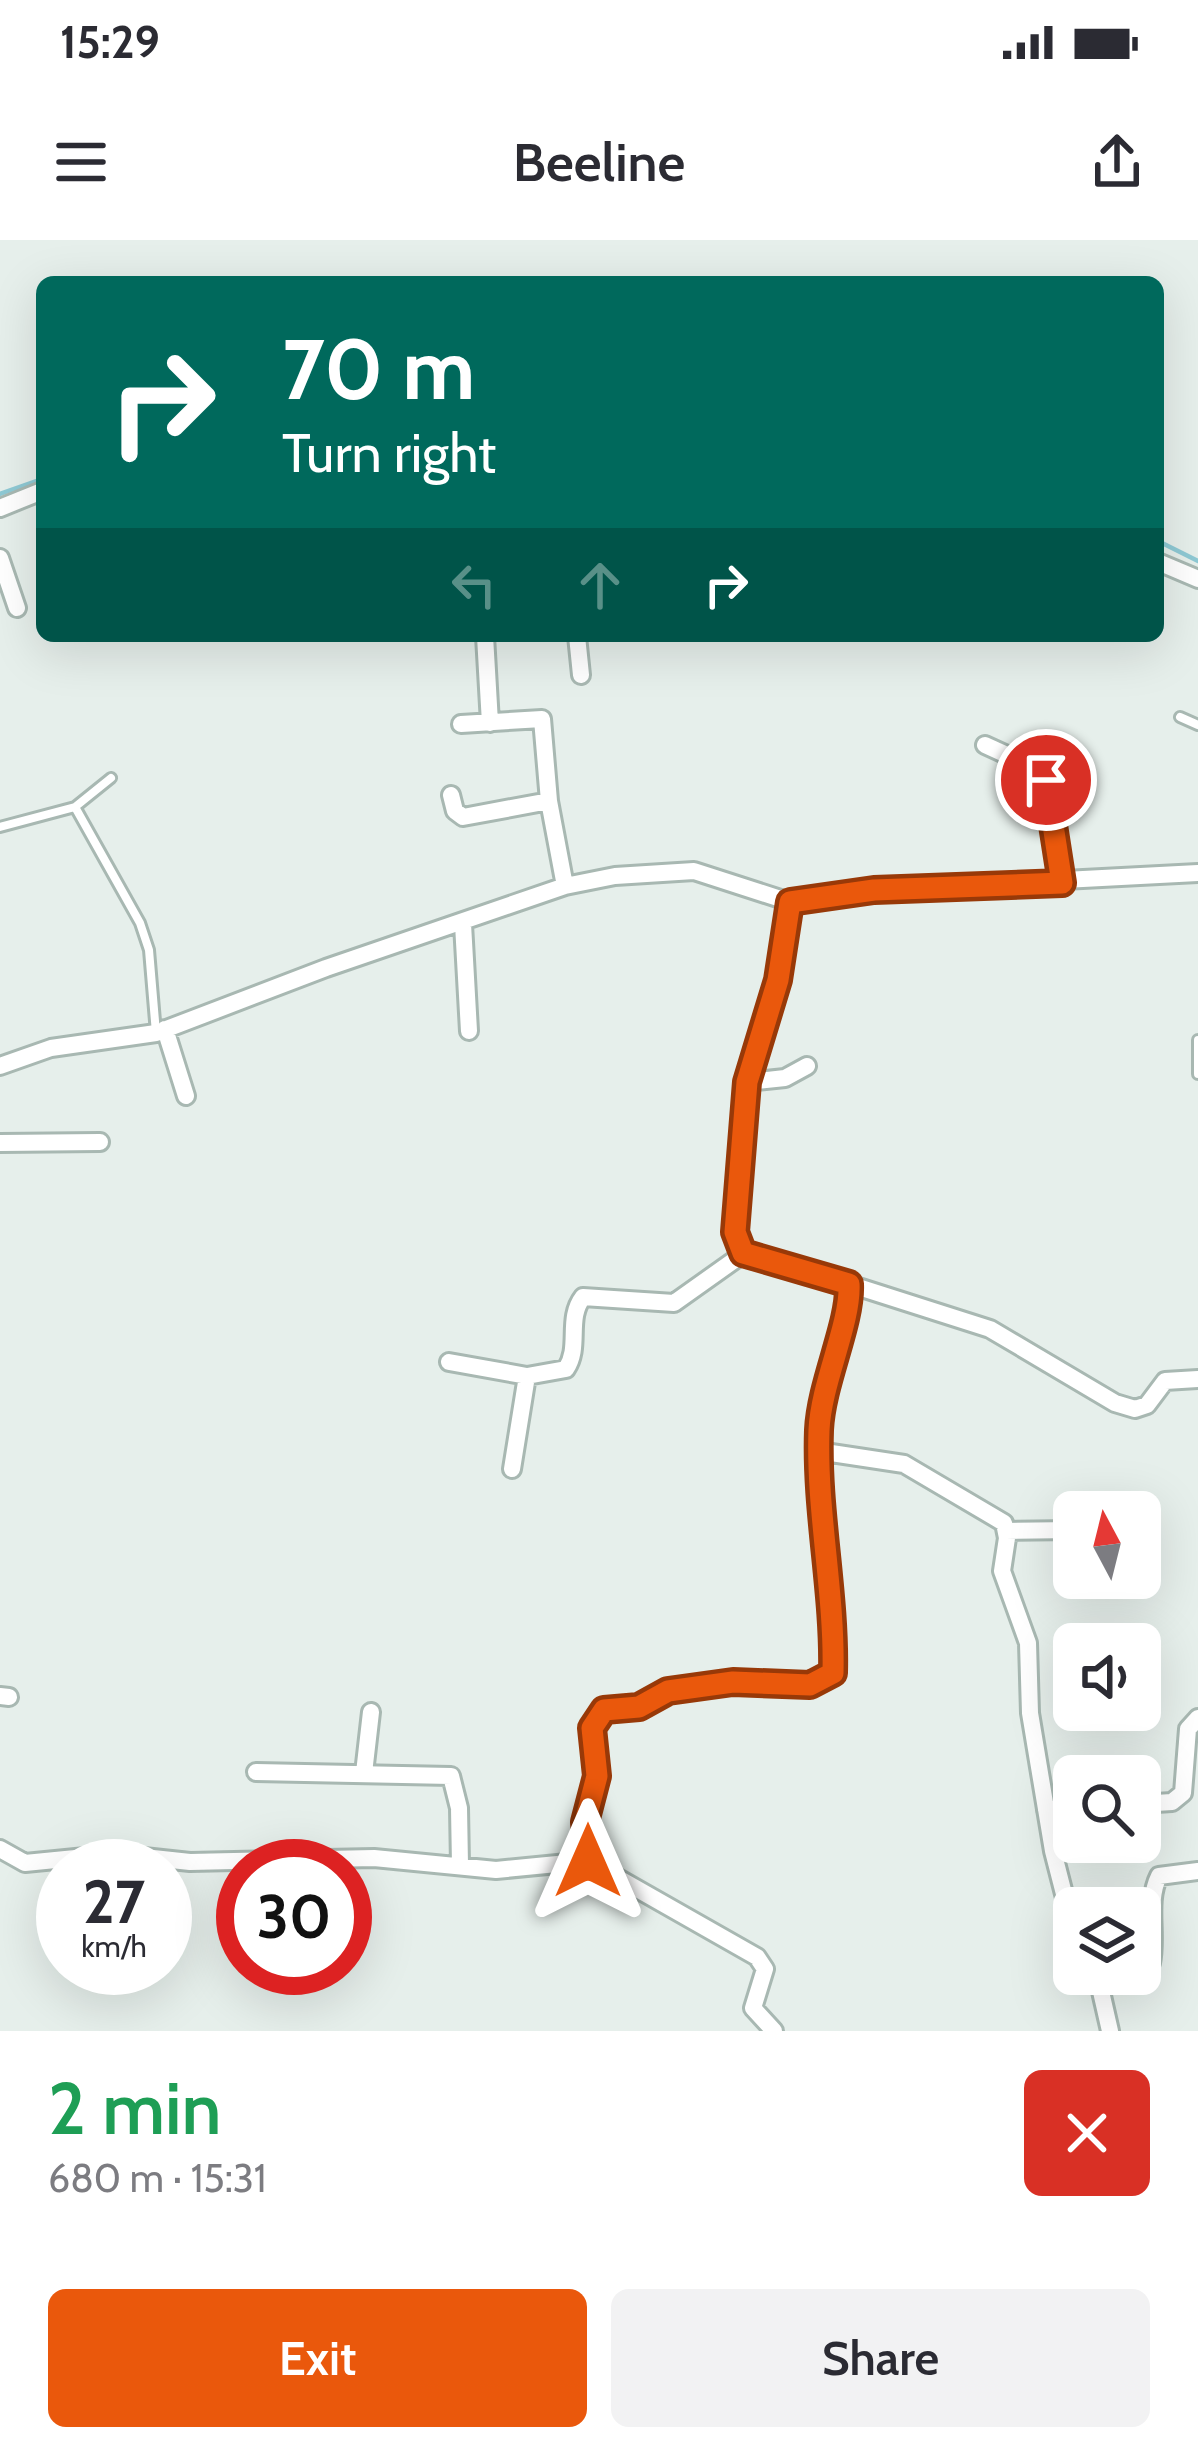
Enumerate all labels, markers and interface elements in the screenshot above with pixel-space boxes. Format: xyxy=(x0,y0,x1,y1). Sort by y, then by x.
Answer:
text: 15:29 xyxy=(60,15,160,69)
icon: menu xyxy=(48,129,114,195)
text: Beeline xyxy=(513,129,685,195)
icon: share xyxy=(1084,129,1150,195)
text: 70 m xyxy=(282,318,475,420)
icon: right xyxy=(84,324,240,480)
text: Turn right xyxy=(282,420,496,486)
icon: left xyxy=(441,552,507,618)
icon: ahead xyxy=(567,552,633,618)
icon: right xyxy=(693,552,759,618)
pin xyxy=(995,729,1097,831)
icon: arrive xyxy=(1013,747,1079,813)
north arrow xyxy=(1053,1491,1161,1599)
map controls xyxy=(1053,1491,1161,1995)
button: sound xyxy=(1053,1623,1161,1731)
button: search xyxy=(1053,1755,1161,1863)
position arrow xyxy=(525,1798,651,1924)
speed limit sign: 30 xyxy=(216,1839,372,1995)
text: 27 xyxy=(83,1865,145,1938)
button: layers xyxy=(1053,1887,1161,1995)
text: km/h xyxy=(81,1928,147,1965)
text: 2 min xyxy=(48,2065,221,2152)
button: close xyxy=(1024,2070,1150,2196)
text: 680 m · 15:31 xyxy=(48,2154,267,2202)
button: Exit xyxy=(48,2289,587,2427)
button: Share xyxy=(611,2289,1150,2427)

